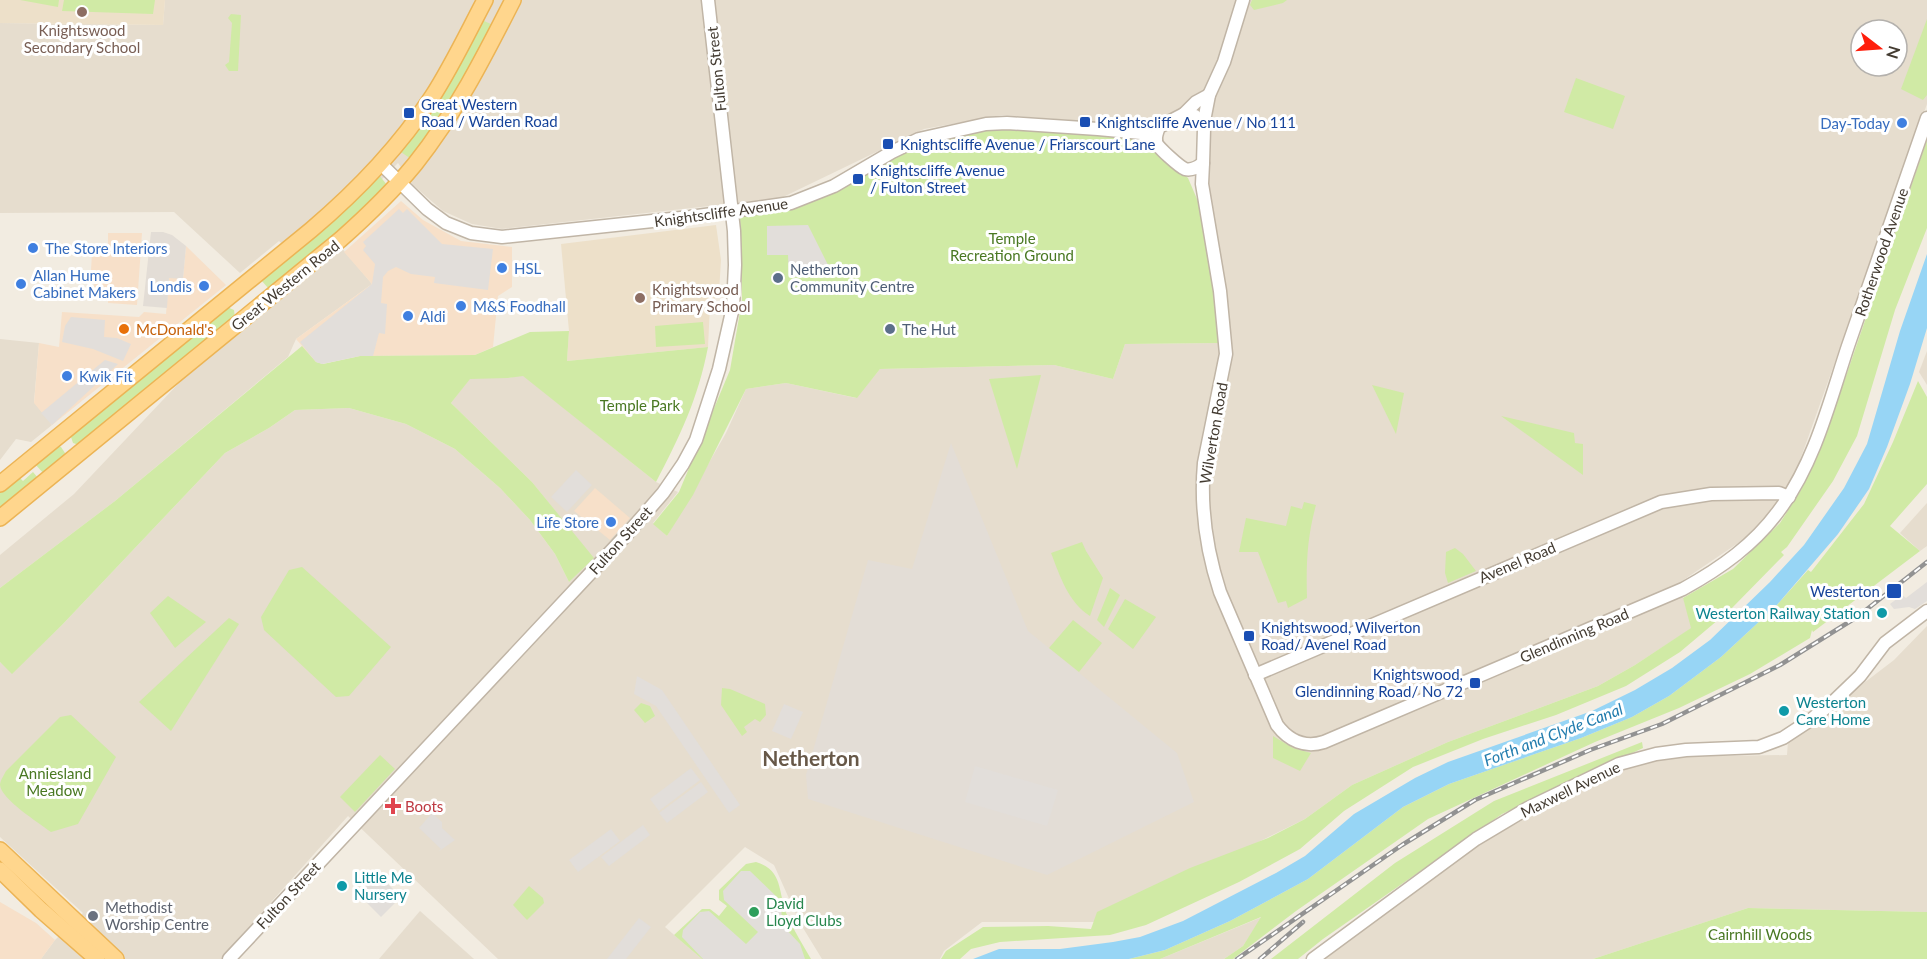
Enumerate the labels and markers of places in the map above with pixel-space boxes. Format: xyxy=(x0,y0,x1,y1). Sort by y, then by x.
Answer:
marker: Knightswood Secondary School xyxy=(75,5,89,19)
place label: Knightswood Secondary School xyxy=(24,21,140,56)
place label: Great Western Road / Warden Road xyxy=(421,95,558,130)
marker: Great Western Road / Warden Road xyxy=(402,106,416,120)
place label: Knightscliffe Avenue / No 111 xyxy=(1097,113,1296,131)
place label: Day-Today xyxy=(1820,114,1890,132)
marker: Knightscliffe Avenue / No 111 xyxy=(1078,115,1092,129)
marker: Day-Today xyxy=(1895,116,1909,130)
place label: Knightscliffe Avenue / Friarscourt Lane xyxy=(900,135,1156,153)
marker: Knightscliffe Avenue / Friarscourt Lane xyxy=(881,137,895,151)
place label: Knightscliffe Avenue / Fulton Street xyxy=(870,161,1005,196)
marker: Knightscliffe Avenue / Fulton Street xyxy=(851,172,865,186)
place label: The Store Interiors xyxy=(45,239,168,257)
marker: The Store Interiors xyxy=(26,241,40,255)
place label: HSL xyxy=(514,259,542,277)
place label: Netherton Community Centre xyxy=(790,260,915,295)
marker: HSL xyxy=(495,261,509,275)
place label: Allan Hume Cabinet Makers xyxy=(33,266,136,301)
marker: Netherton Community Centre xyxy=(771,271,785,285)
marker: Allan Hume Cabinet Makers xyxy=(14,277,28,291)
place label: Londis xyxy=(149,277,192,295)
marker: Londis xyxy=(197,279,211,293)
place label: Knightswood Primary School xyxy=(652,280,751,315)
marker: Knightswood Primary School xyxy=(633,291,647,305)
place label: M&S Foodhall xyxy=(473,297,566,315)
marker: M&S Foodhall xyxy=(454,299,468,313)
place label: Aldi xyxy=(420,307,446,325)
marker: Aldi xyxy=(401,309,415,323)
place label: McDonald's xyxy=(136,320,214,338)
place label: The Hut xyxy=(902,320,957,338)
marker: McDonald's xyxy=(117,322,131,336)
marker: The Hut xyxy=(883,322,897,336)
place label: Kwik Fit xyxy=(79,367,133,385)
marker: Kwik Fit xyxy=(60,369,74,383)
place label: Life Store xyxy=(536,513,599,531)
marker: Life Store xyxy=(604,515,618,529)
place label: Westerton xyxy=(1810,582,1880,600)
marker: Westerton xyxy=(1885,582,1903,600)
place label: Westerton Railway Station xyxy=(1695,604,1870,622)
marker: Westerton Railway Station xyxy=(1875,606,1889,620)
place label: Knightswood, Wilverton Road/ Avenel Road xyxy=(1261,618,1421,653)
marker: Knightswood, Wilverton Road/ Avenel Road xyxy=(1242,629,1256,643)
place label: Knightswood, Glendinning Road/ No 72 xyxy=(1295,665,1463,700)
marker: Knightswood, Glendinning Road/ No 72 xyxy=(1468,676,1482,690)
place label: Westerton Care Home xyxy=(1796,693,1870,728)
marker: Westerton Care Home xyxy=(1777,704,1791,718)
place label: Boots xyxy=(405,797,443,815)
marker: Boots xyxy=(386,799,400,813)
place label: Little Me Nursery xyxy=(354,868,413,903)
marker: Little Me Nursery xyxy=(335,879,349,893)
place label: David Lloyd Clubs xyxy=(766,894,842,929)
place label: Methodist Worship Centre xyxy=(105,898,209,933)
marker: David Lloyd Clubs xyxy=(747,905,761,919)
marker: Methodist Worship Centre xyxy=(86,909,100,923)

